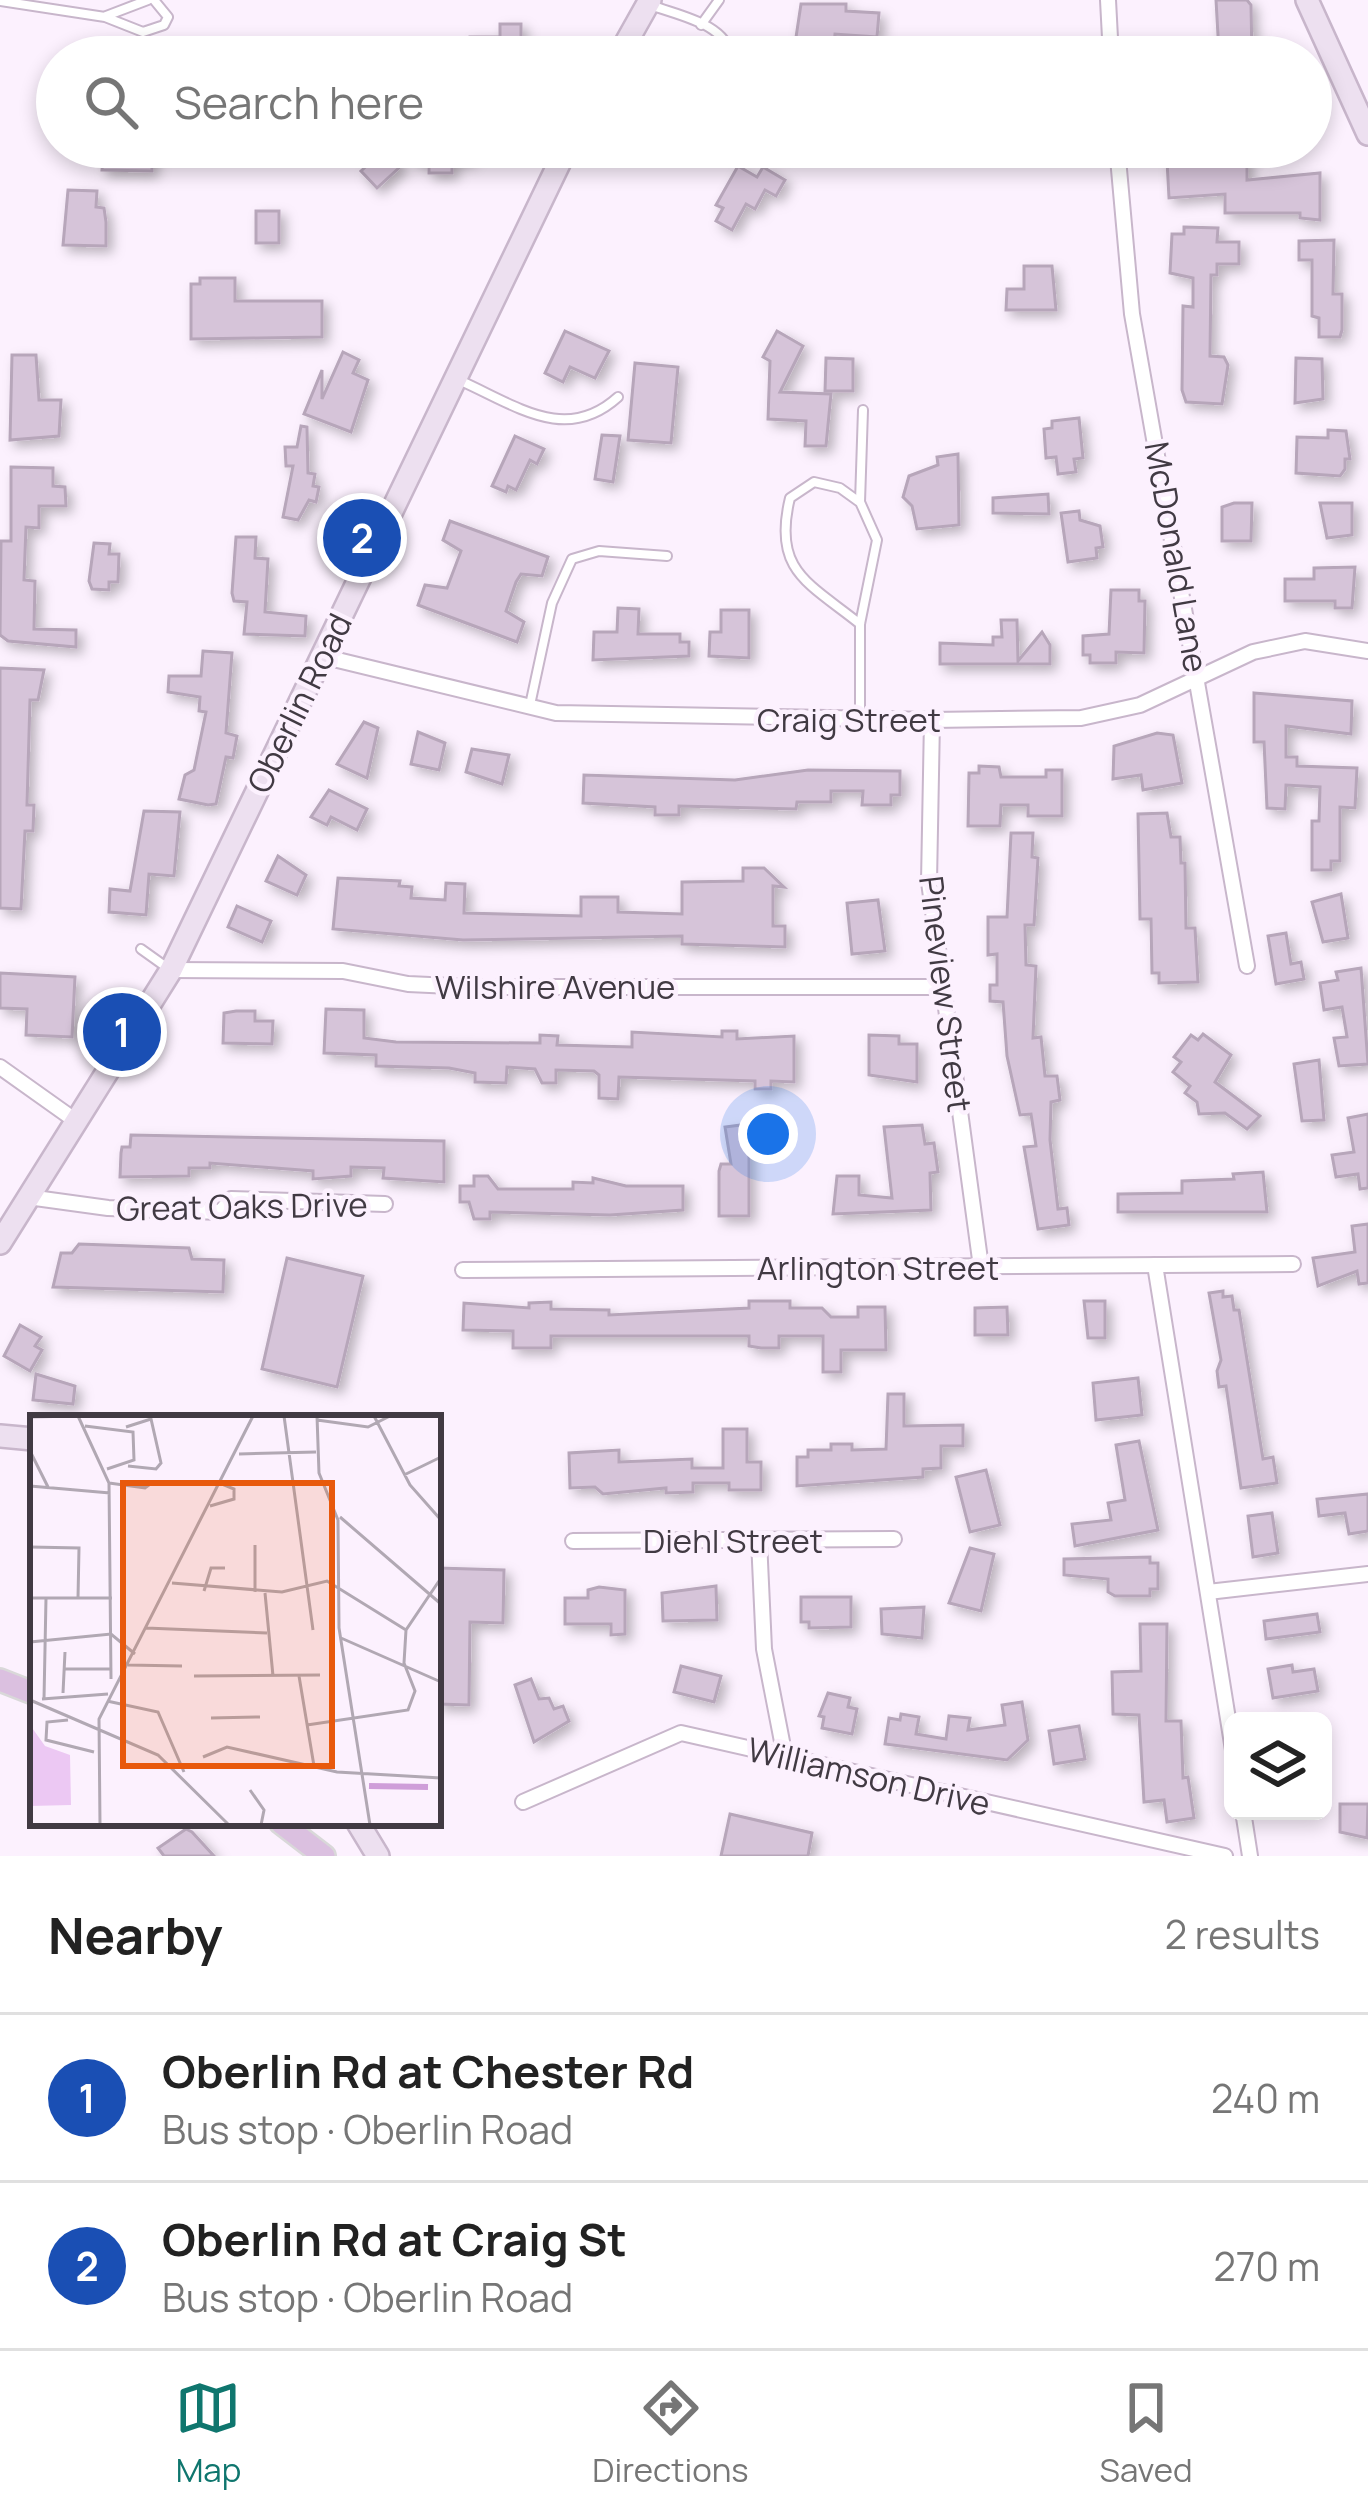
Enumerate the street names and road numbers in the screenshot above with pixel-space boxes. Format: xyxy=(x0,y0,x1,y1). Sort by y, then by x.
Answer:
street label: McDonald Lane xyxy=(1135,438,1219,676)
street label: Oberlin Road xyxy=(236,606,362,800)
street label: Craig Street xyxy=(757,697,941,742)
street label: Pineview Street xyxy=(909,873,983,1115)
street label: Wilshire Avenue xyxy=(435,964,675,1009)
street label: Great Oaks Drive xyxy=(116,1181,368,1231)
street label: Arlington Street xyxy=(757,1245,999,1290)
street label: Diehl Street xyxy=(643,1518,823,1563)
street label: Williamson Drive xyxy=(743,1726,995,1826)

